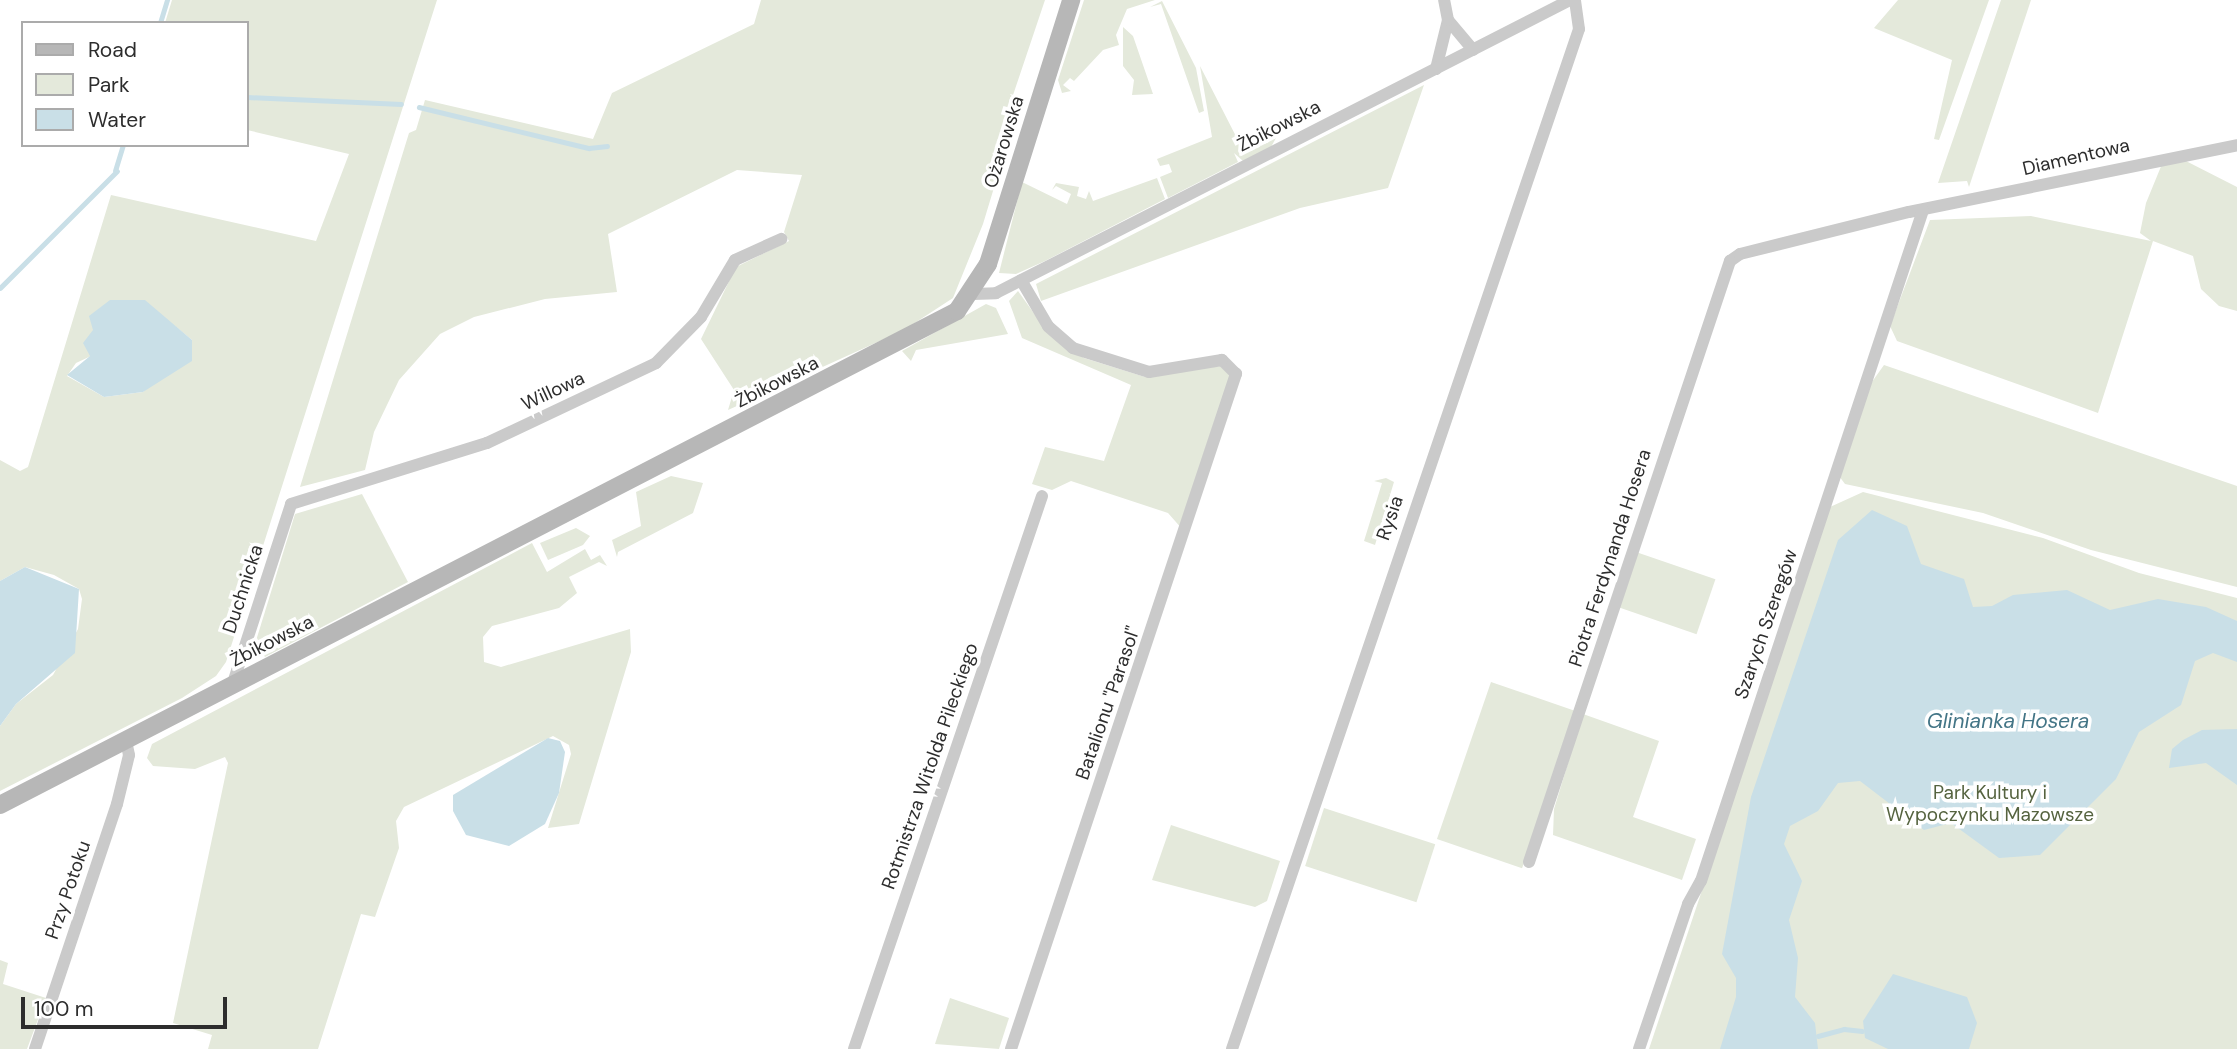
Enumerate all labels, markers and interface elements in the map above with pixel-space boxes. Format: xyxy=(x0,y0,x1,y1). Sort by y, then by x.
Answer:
legend xyxy=(21,21,248,147)
text: Road xyxy=(88,36,137,64)
text: Park xyxy=(88,71,129,99)
street label: Ożarowska xyxy=(979,93,1029,191)
street label: Żbikowska xyxy=(1234,95,1324,157)
text: Water xyxy=(88,106,146,134)
street label: Diamentowa xyxy=(2020,134,2132,180)
street label: Żbikowska xyxy=(732,351,822,413)
street label: Willowa xyxy=(518,367,588,415)
street label: Piotra Ferdynanda Hosera xyxy=(1564,446,1656,670)
street label: Rysia xyxy=(1372,493,1408,543)
street label: Duchnicka xyxy=(218,542,268,636)
street label: Szarych Szeregów xyxy=(1730,546,1802,702)
street label: Żbikowska xyxy=(227,610,317,672)
street label: Batalionu "Parasol" xyxy=(1071,623,1145,783)
street label: Rotmistrza Witolda Pileckiego xyxy=(877,640,983,892)
water label: Glinianka Hosera xyxy=(1927,708,2089,734)
park label: Park Kultury i Wypoczynku Mazowsze xyxy=(1886,782,2094,826)
street label: Przy Potoku xyxy=(41,838,95,942)
scale bar xyxy=(24,982,231,1026)
text: 100 m xyxy=(34,995,94,1023)

